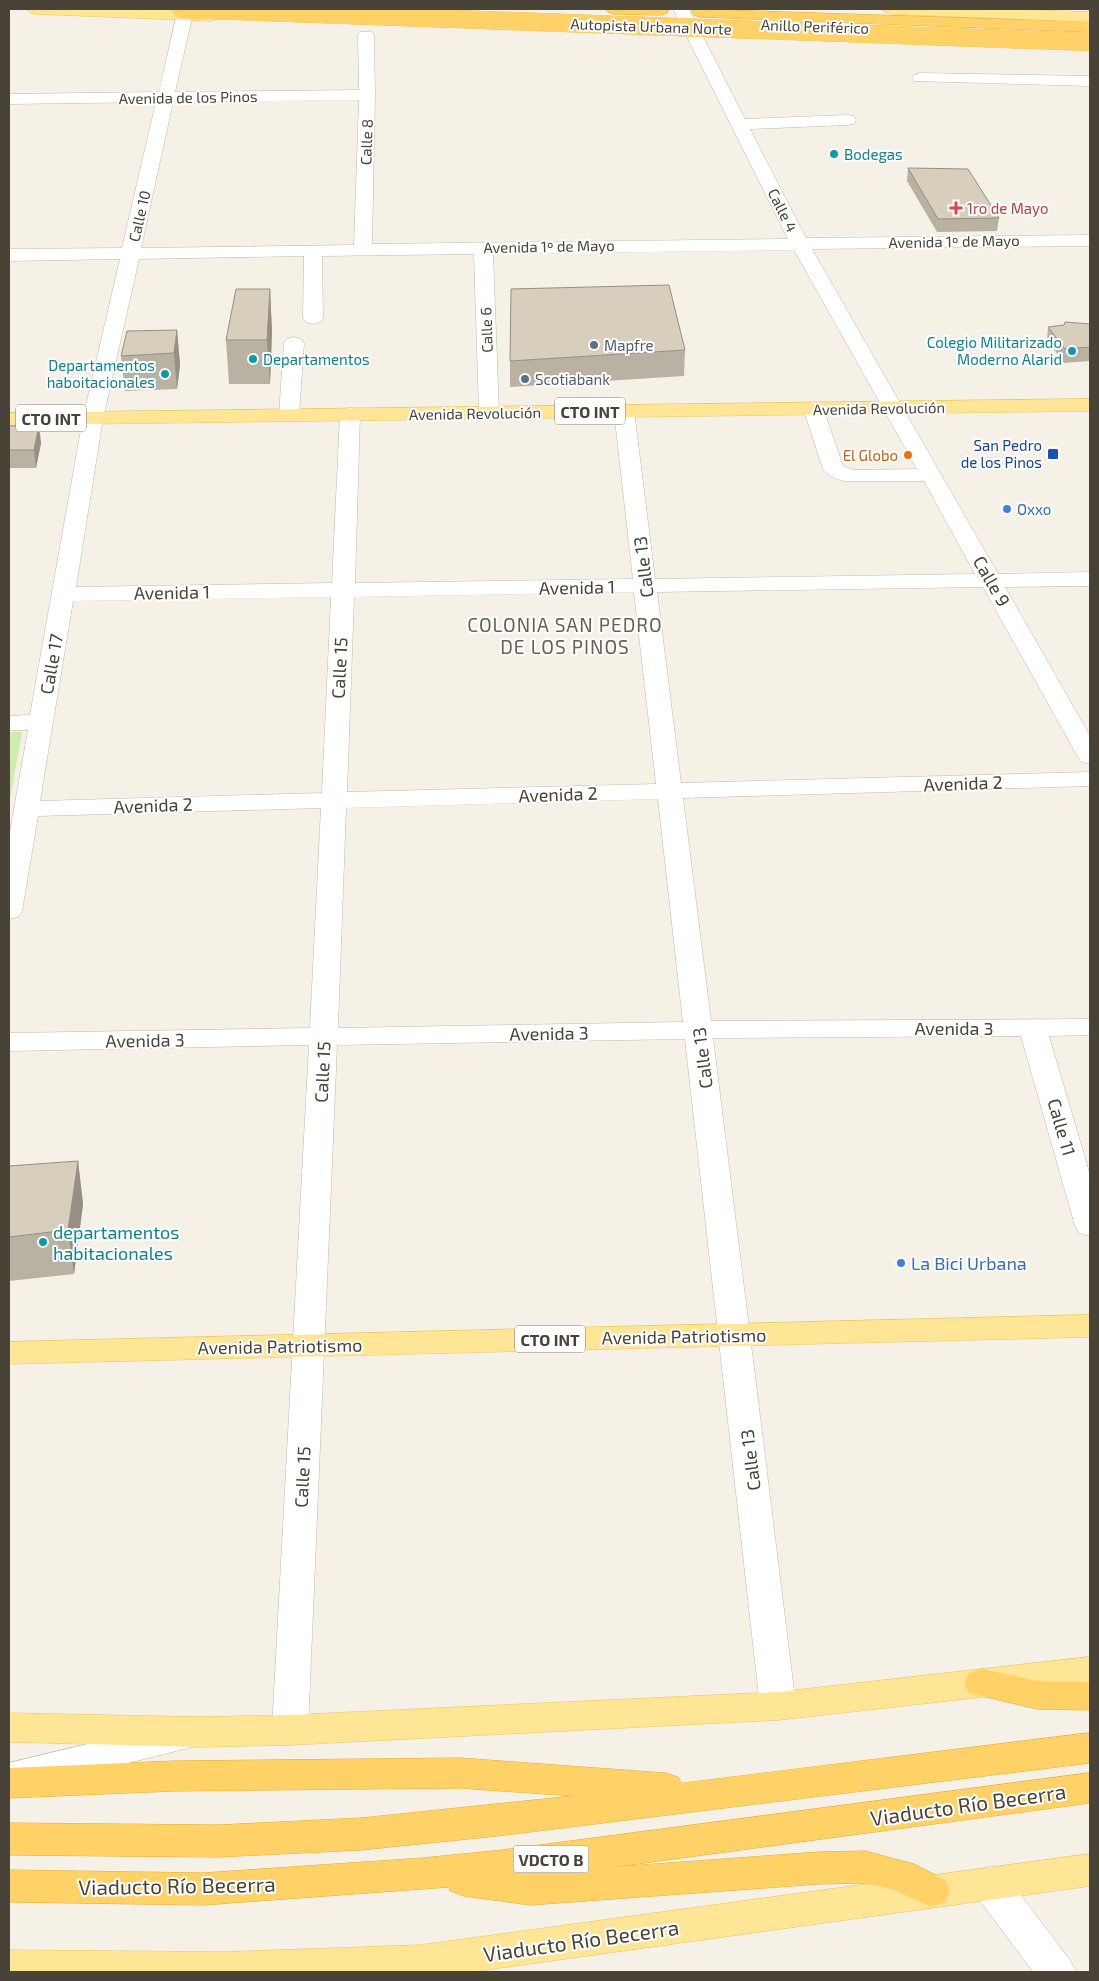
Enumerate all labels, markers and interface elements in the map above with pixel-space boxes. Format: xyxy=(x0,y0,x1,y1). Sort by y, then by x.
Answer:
street label: Autopista Urbana Norte xyxy=(570,14,732,38)
street label: Anillo Periférico xyxy=(761,15,869,37)
street label: Avenida de los Pinos xyxy=(118,87,258,107)
street label: Calle 8 xyxy=(356,119,376,165)
place label: Bodegas xyxy=(844,145,903,163)
marker: Bodegas xyxy=(828,148,840,160)
street label: Calle 4 xyxy=(764,185,802,235)
street label: Calle 10 xyxy=(124,189,154,243)
place label: 1ro de Mayo xyxy=(967,199,1048,217)
marker: 1ro de Mayo xyxy=(949,201,963,215)
street label: Avenida 1º de Mayo xyxy=(888,231,1020,251)
street label: Avenida 1º de Mayo xyxy=(483,236,615,256)
street label: Calle 6 xyxy=(476,307,496,353)
place label: Colegio Militarizado Moderno Alarid xyxy=(927,333,1062,368)
place label: Mapfre xyxy=(604,336,654,354)
marker: Mapfre xyxy=(588,339,600,351)
marker: Colegio Militarizado Moderno Alarid xyxy=(1066,345,1078,357)
place label: Departamentos xyxy=(263,350,370,368)
marker: Departamentos xyxy=(247,353,259,365)
place label: Departamentos haboitacionales xyxy=(47,356,155,391)
marker: Departamentos haboitacionales xyxy=(159,368,171,380)
place label: Scotiabank xyxy=(535,370,610,388)
marker: Scotiabank xyxy=(519,373,531,385)
road number: CTO INT xyxy=(555,398,625,424)
street label: Avenida Revolución xyxy=(813,398,945,418)
street label: Avenida Revolución xyxy=(409,403,541,423)
road number: CTO INT xyxy=(16,404,86,432)
place label: San Pedro de los Pinos xyxy=(961,436,1042,471)
place label: El Globo xyxy=(843,446,898,464)
marker: San Pedro de los Pinos xyxy=(1046,447,1060,461)
marker: El Globo xyxy=(902,449,914,461)
place label: Oxxo xyxy=(1017,500,1051,518)
marker: Oxxo xyxy=(1001,503,1013,515)
street label: Calle 13 xyxy=(628,535,658,599)
street label: Calle 9 xyxy=(969,552,1015,610)
street label: Avenida 1 xyxy=(539,575,615,599)
street label: Avenida 1 xyxy=(134,580,210,604)
district label: COLONIA SAN PEDRO DE LOS PINOS xyxy=(467,613,663,658)
street label: Calle 17 xyxy=(35,632,67,696)
street label: Calle 15 xyxy=(326,637,352,699)
street label: Avenida 2 xyxy=(923,771,1003,795)
street label: Avenida 2 xyxy=(518,782,598,806)
street label: Avenida 2 xyxy=(113,793,193,817)
street label: Avenida 3 xyxy=(914,1017,994,1039)
street label: Avenida 3 xyxy=(509,1021,589,1045)
street label: Calle 13 xyxy=(687,1026,717,1090)
street label: Avenida 3 xyxy=(105,1028,185,1052)
street label: Calle 15 xyxy=(309,1041,335,1103)
street label: Calle 11 xyxy=(1043,1096,1081,1158)
place label: departamentos habitacionales xyxy=(53,1221,179,1264)
marker: departamentos habitacionales xyxy=(37,1236,49,1248)
place label: La Bici Urbana xyxy=(911,1252,1027,1274)
marker: La Bici Urbana xyxy=(895,1257,907,1269)
street label: Avenida Patriotismo xyxy=(601,1324,767,1348)
road number: CTO INT xyxy=(515,1326,585,1352)
street label: Avenida Patriotismo xyxy=(197,1334,363,1358)
street label: Calle 13 xyxy=(735,1428,765,1492)
street label: Calle 15 xyxy=(289,1446,315,1508)
street label: Viaducto Río Becerra xyxy=(869,1778,1067,1830)
road number: VDCTO B xyxy=(514,1846,588,1872)
street label: Viaducto Río Becerra xyxy=(78,1871,276,1899)
street label: Viaducto Río Becerra xyxy=(482,1914,680,1966)

